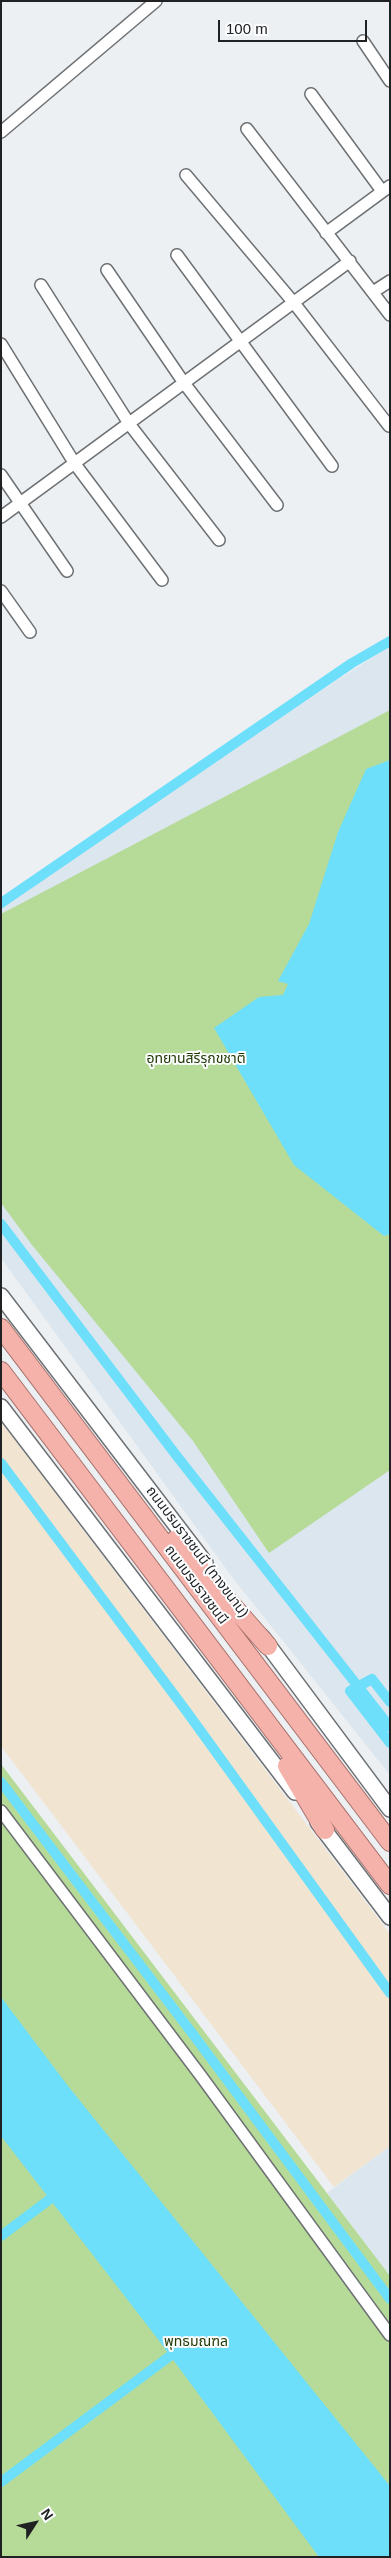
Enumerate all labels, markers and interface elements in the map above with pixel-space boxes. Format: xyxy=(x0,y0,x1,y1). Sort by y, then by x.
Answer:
scale bar xyxy=(221,10,370,42)
text: 100 m xyxy=(226,20,268,37)
park label: อุทยานสิรีรุกขชาติ xyxy=(146,1051,246,1067)
street label: ถนนบรมราชชนนี (ทางขนาน) xyxy=(142,1483,252,1621)
street label: ถนนบรมราชชนนี xyxy=(161,1542,231,1628)
park label: พุทธมณฑล xyxy=(164,2334,228,2350)
north arrow xyxy=(10,2498,60,2548)
text: N xyxy=(38,2506,57,2523)

